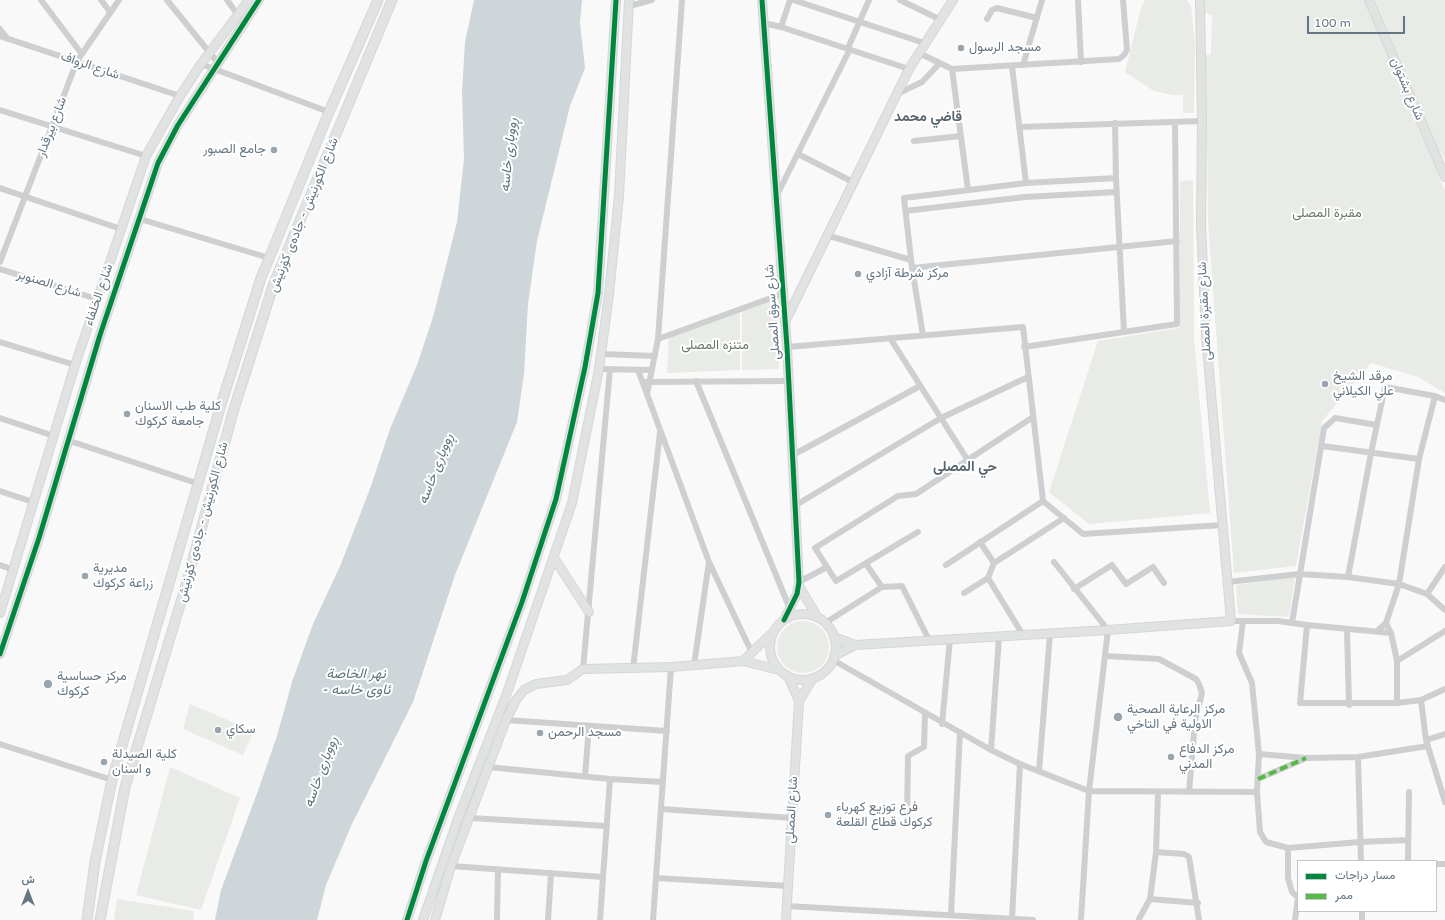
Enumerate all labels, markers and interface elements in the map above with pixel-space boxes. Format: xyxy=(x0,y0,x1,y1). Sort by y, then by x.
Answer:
scale bar xyxy=(1309,8,1407,34)
text: 100 m xyxy=(1314,16,1351,30)
place label: مسجد الرسول xyxy=(969,40,1041,56)
marker: مسجد الرسول xyxy=(956,43,966,53)
street label: شارع الرواف xyxy=(59,49,121,83)
street label: شارع بشتوان xyxy=(1387,55,1427,123)
street label: شارع بيرقدار xyxy=(33,95,71,159)
district label: قاضي محمد xyxy=(894,109,962,125)
water label: ڕووباری خاسە xyxy=(497,117,521,193)
street label: شارع الكورنيش - جادەی کۆرنیش xyxy=(266,135,342,295)
place label: جامع الصبور xyxy=(203,142,266,158)
marker: جامع الصبور xyxy=(269,145,279,155)
park label: مقبرة المصلى xyxy=(1292,206,1362,222)
street label: شارع مقبرة المصلى xyxy=(1195,261,1215,361)
street label: شارع الخلفاء xyxy=(81,262,117,328)
street label: شارع سوق المصلى xyxy=(762,264,784,360)
place label: مركز شرطة آزادي xyxy=(866,266,949,282)
street label: شارع الصنوبر xyxy=(15,267,83,301)
marker: مركز شرطة آزادي xyxy=(853,269,863,279)
park label: متنزه المصلى xyxy=(681,338,749,354)
place label: مرقد الشيخ علي الكيلاني xyxy=(1333,369,1394,400)
marker: مرقد الشيخ علي الكيلاني xyxy=(1320,379,1330,389)
place label: كلية طب الاسنان جامعة كركوك xyxy=(135,399,221,430)
marker: كلية طب الاسنان جامعة كركوك xyxy=(122,409,132,419)
water label: ڕووباری خاسە xyxy=(415,431,457,507)
street label: شارع الكورنيش - جادەی کۆرنیش xyxy=(174,440,232,604)
district label: حي المصلى xyxy=(933,459,997,475)
place label: مديرية زراعة كركوك xyxy=(93,561,153,592)
marker: مديرية زراعة كركوك xyxy=(80,571,90,581)
water label: نهر الخاصة - ئاوی خاسە xyxy=(322,666,390,698)
place label: مركز حساسية كركوك xyxy=(57,669,127,700)
marker: مركز حساسية كركوك xyxy=(42,678,54,690)
place label: مركز الرعاية الصحية الاولية في التاخي xyxy=(1127,702,1225,733)
marker: مركز الرعاية الصحية الاولية في التاخي xyxy=(1112,711,1124,723)
place label: سكاي xyxy=(226,722,255,738)
marker: سكاي xyxy=(213,725,223,735)
place label: مسجد الرحمن xyxy=(548,725,621,741)
marker: مسجد الرحمن xyxy=(535,728,545,738)
water label: ڕووباری خاسە xyxy=(300,734,342,810)
place label: مركز الدفاع المدني xyxy=(1179,742,1234,773)
place label: كلية الصيدلة و اسنان xyxy=(112,747,177,778)
marker: مركز الدفاع المدني xyxy=(1166,752,1176,762)
marker: كلية الصيدلة و اسنان xyxy=(99,757,109,767)
street label: شارع المصلى xyxy=(782,776,802,844)
place label: فرع توزيع كهرباء كركوك قطاع القلعة xyxy=(836,800,932,831)
marker: فرع توزيع كهرباء كركوك قطاع القلعة xyxy=(823,810,833,820)
legend xyxy=(1297,860,1437,912)
text: مسار دراجات xyxy=(1335,868,1395,882)
north arrow xyxy=(8,872,48,912)
text: ش xyxy=(21,873,35,886)
text: ممر xyxy=(1335,888,1353,902)

